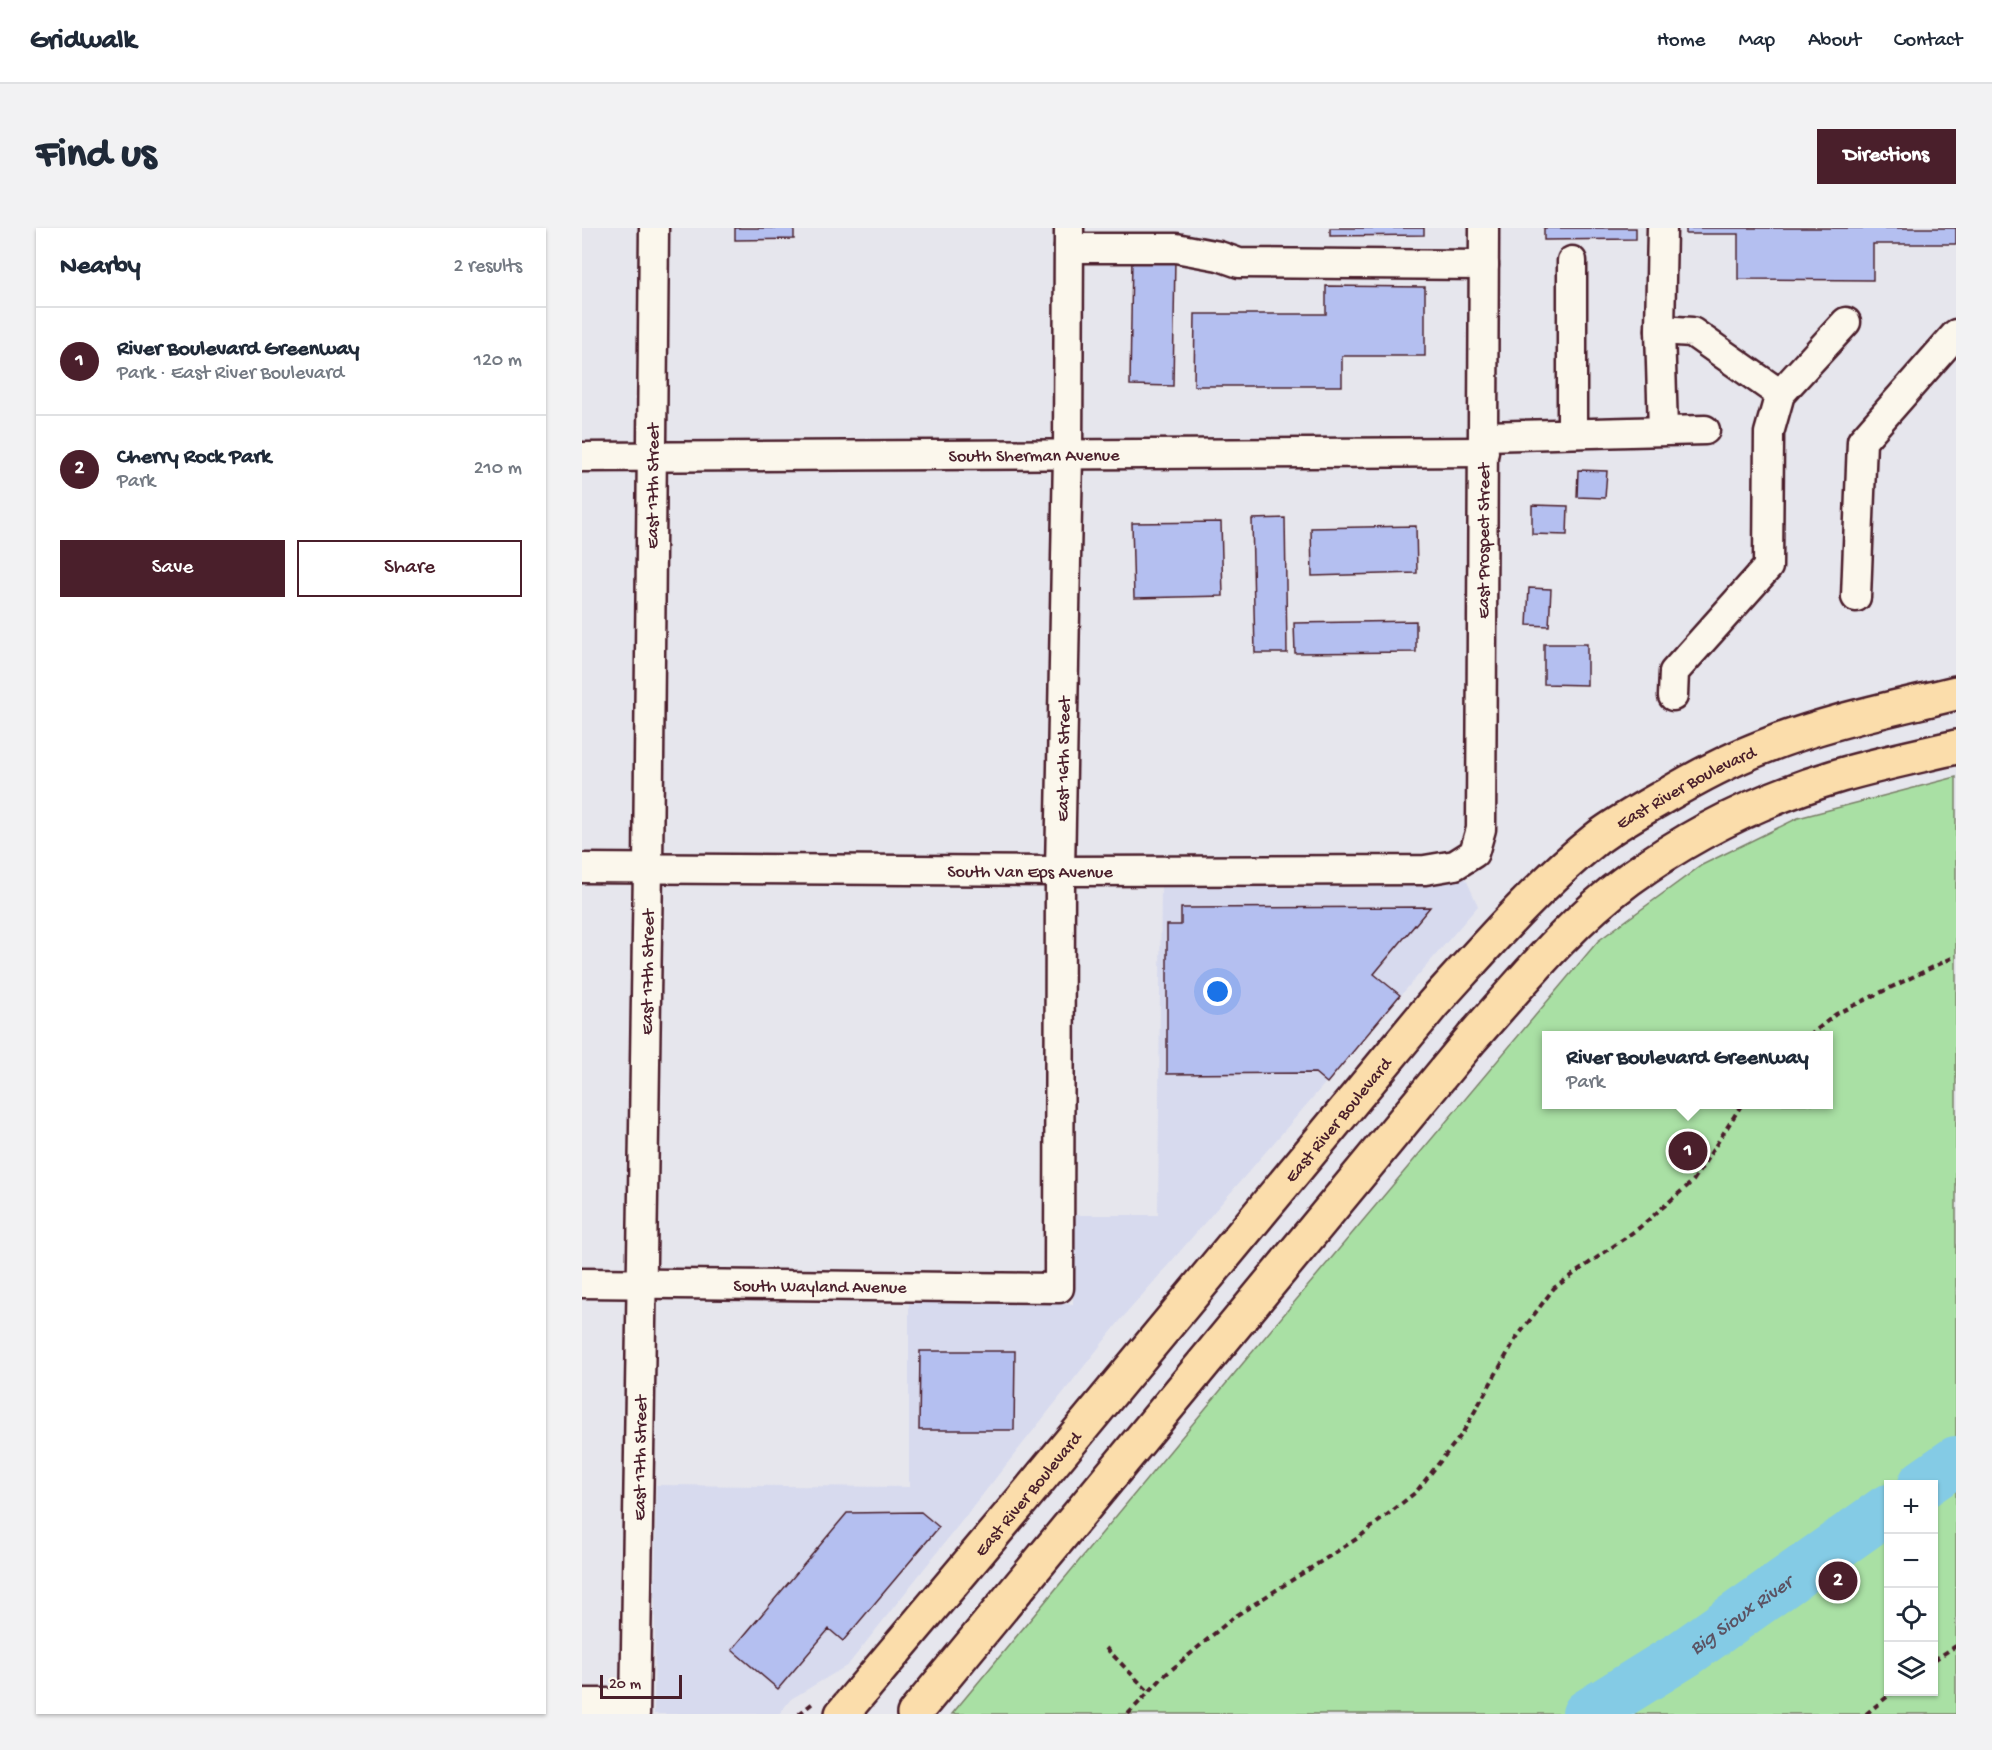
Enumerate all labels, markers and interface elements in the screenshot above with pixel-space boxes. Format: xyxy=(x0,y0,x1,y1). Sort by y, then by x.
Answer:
text: Gridwalk xyxy=(30,25,136,58)
text: Home xyxy=(1657,29,1705,54)
text: Map xyxy=(1738,29,1775,54)
text: About xyxy=(1808,29,1861,54)
text: Contact xyxy=(1894,29,1962,54)
button: Directions xyxy=(1817,129,1956,184)
text: Find us xyxy=(36,132,156,181)
text: Nearby xyxy=(60,252,141,283)
text: 2 results xyxy=(453,256,522,279)
text: River Boulevard Greenway xyxy=(117,337,359,363)
text: 1 xyxy=(75,350,84,373)
text: 120 m xyxy=(474,350,522,373)
text: Park · East River Boulevard xyxy=(117,363,344,386)
street label: East 17th Street xyxy=(643,422,665,549)
text: Cherry Rock Park xyxy=(117,445,271,471)
street label: South Sherman Avenue xyxy=(948,446,1120,468)
text: 2 xyxy=(75,458,84,481)
text: 210 m xyxy=(474,458,522,481)
street label: East Prospect Street xyxy=(1474,461,1496,619)
text: Park xyxy=(117,471,155,494)
button: Save xyxy=(60,540,285,597)
button: Share xyxy=(297,540,522,597)
street label: East 16th Street xyxy=(1053,695,1076,822)
street label: East River Boulevard xyxy=(1613,742,1761,835)
street label: South Van Eps Avenue xyxy=(947,862,1113,884)
street label: East 17th Street xyxy=(637,908,660,1035)
your location xyxy=(1203,977,1232,1006)
popup xyxy=(1542,1031,1833,1109)
text: River Boulevard Greenway xyxy=(1566,1046,1809,1072)
street label: East River Boulevard xyxy=(1282,1053,1398,1188)
text: Park xyxy=(1566,1072,1605,1095)
pin: 1 xyxy=(1668,1128,1708,1174)
street label: South Wayland Avenue xyxy=(733,1277,907,1299)
street label: East 17th Street xyxy=(630,1394,653,1521)
street label: East River Boulevard xyxy=(971,1427,1088,1562)
map controls xyxy=(1884,1480,1938,1696)
button: + xyxy=(1884,1480,1938,1534)
button: − xyxy=(1884,1534,1938,1588)
pin: 2 xyxy=(1818,1558,1858,1604)
water label: Big Sioux River xyxy=(1686,1570,1801,1661)
button: locate xyxy=(1884,1588,1938,1642)
button: layers xyxy=(1884,1642,1938,1696)
scale bar xyxy=(600,1672,682,1700)
text: 20 m xyxy=(609,1676,641,1695)

